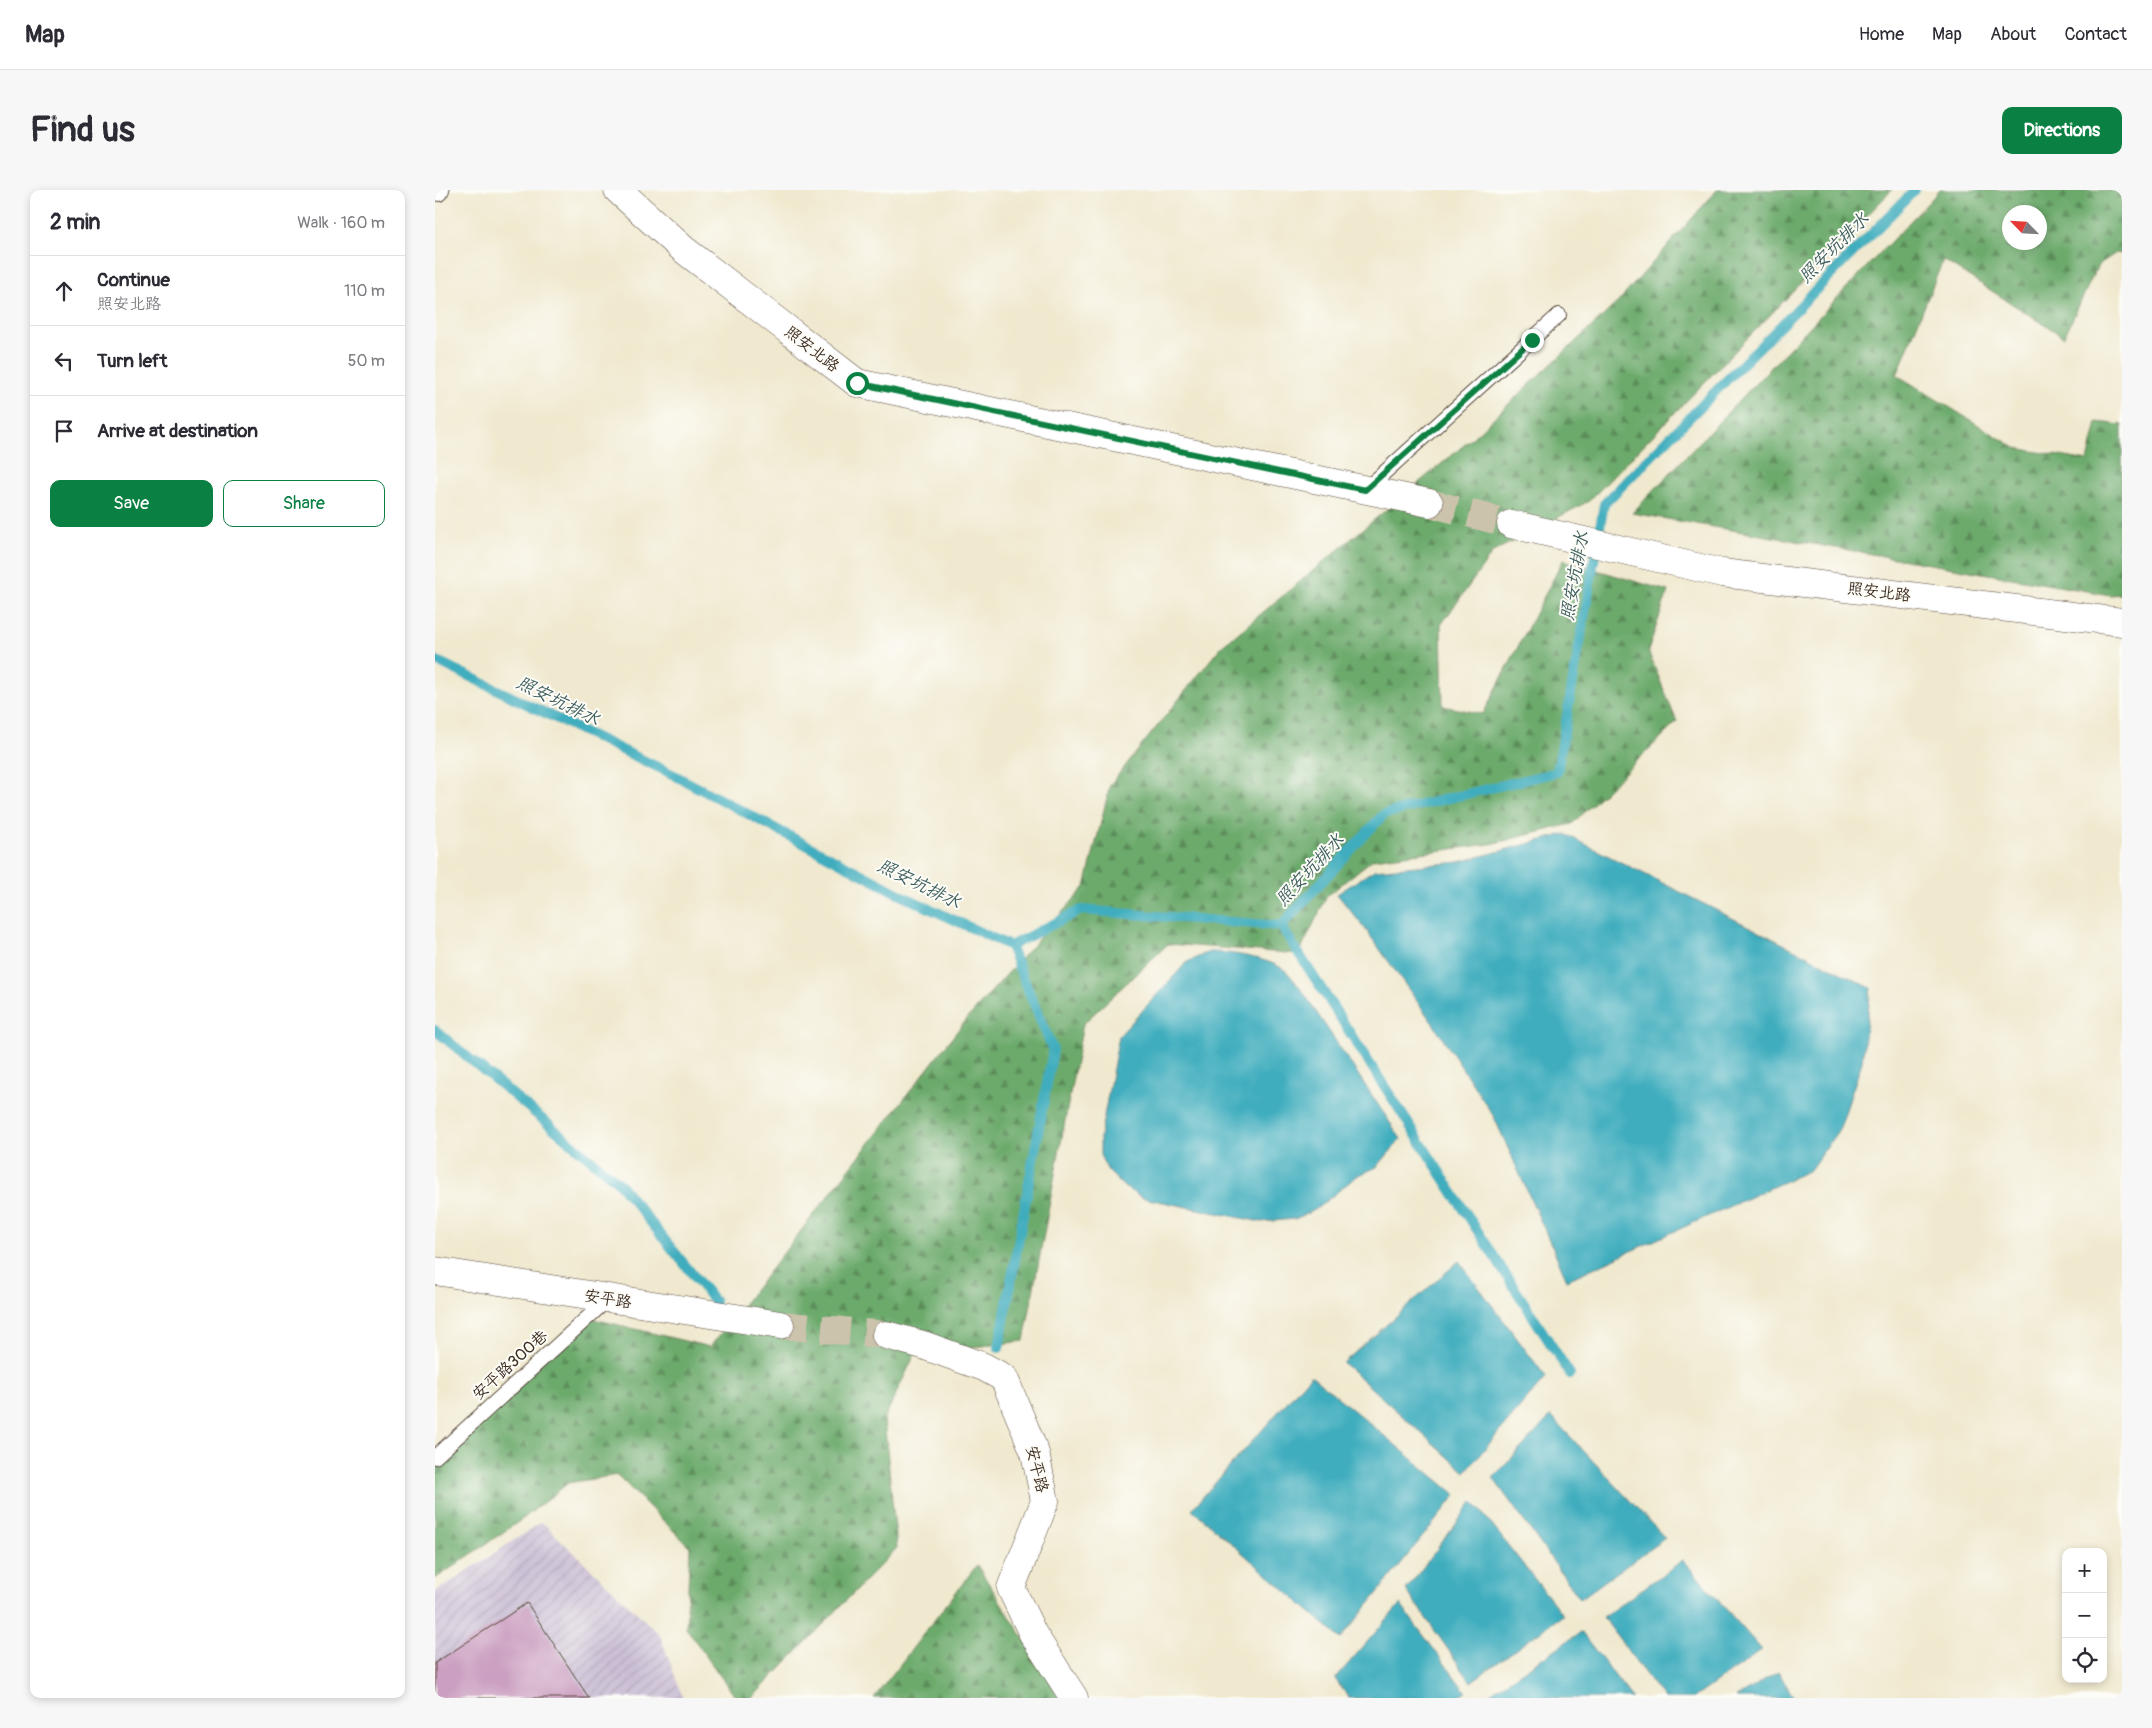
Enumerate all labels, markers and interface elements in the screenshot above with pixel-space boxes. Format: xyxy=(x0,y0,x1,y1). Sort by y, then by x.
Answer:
text: Map xyxy=(25,20,65,49)
text: Home xyxy=(1859,23,1904,46)
text: Map xyxy=(1932,23,1962,46)
text: About xyxy=(1990,23,2036,46)
text: Contact xyxy=(2064,23,2127,46)
button: Directions xyxy=(2002,107,2122,154)
text: Find us xyxy=(30,108,135,152)
north arrow xyxy=(2002,205,2047,250)
water label: 照安坑排水 xyxy=(1794,207,1875,288)
text: 2 min xyxy=(50,209,100,236)
text: Walk · 160 m xyxy=(297,213,385,233)
text: Continue xyxy=(97,268,170,292)
icon: ahead xyxy=(50,277,78,305)
text: 110 m xyxy=(344,281,385,301)
text: 照安北路 xyxy=(97,294,161,314)
street label: 照安北路 xyxy=(781,321,843,377)
route end xyxy=(1521,329,1544,352)
icon: left xyxy=(50,347,78,375)
text: Turn left xyxy=(97,349,167,373)
text: 50 m xyxy=(348,351,385,371)
route start xyxy=(846,372,869,395)
icon: arrive xyxy=(50,417,78,445)
text: Arrive at destination xyxy=(97,419,258,443)
button: Save xyxy=(50,480,213,527)
button: Share xyxy=(223,480,385,527)
water label: 照安坑排水 xyxy=(1556,529,1594,622)
street label: 照安北路 xyxy=(1846,578,1912,606)
water label: 照安坑排水 xyxy=(513,671,604,732)
water label: 照安坑排水 xyxy=(1271,829,1350,911)
water label: 照安坑排水 xyxy=(874,854,965,915)
street label: 安平路 xyxy=(583,1285,633,1313)
street label: 安平路300巷 xyxy=(468,1326,552,1404)
street label: 安平路 xyxy=(1021,1443,1053,1495)
map controls xyxy=(2062,1548,2107,1683)
button: + xyxy=(2062,1548,2107,1593)
button: − xyxy=(2062,1593,2107,1638)
button: locate xyxy=(2062,1638,2107,1683)

